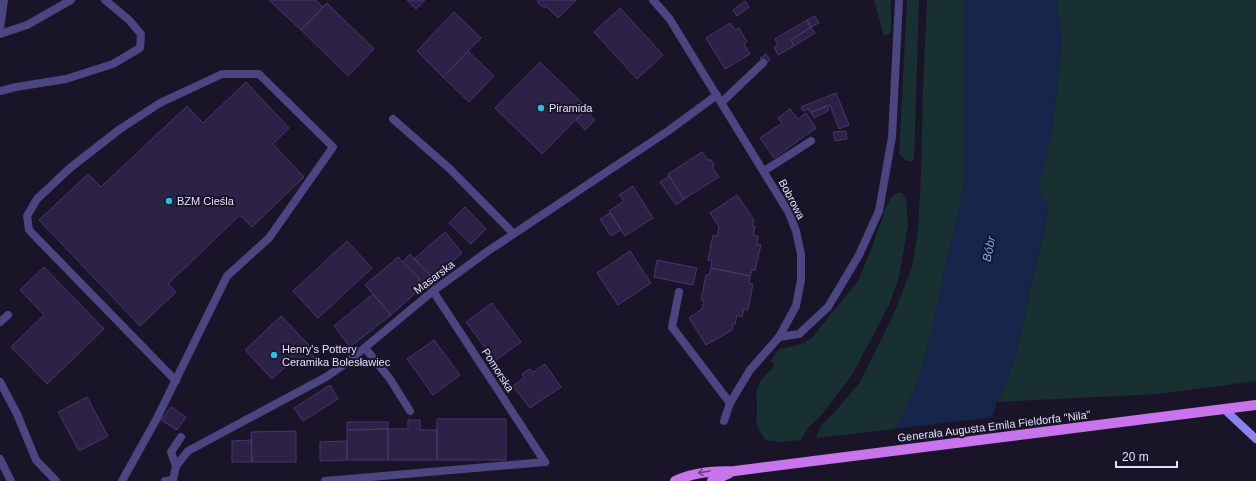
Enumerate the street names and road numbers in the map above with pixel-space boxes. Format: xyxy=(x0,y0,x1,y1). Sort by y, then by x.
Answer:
street label: Bobrowa xyxy=(777,177,808,222)
street label: Masarska xyxy=(411,257,457,296)
street label: Pomorska xyxy=(479,346,517,395)
street label: Generała Augusta Emila Fieldorfa "Nila" xyxy=(897,408,1091,444)

